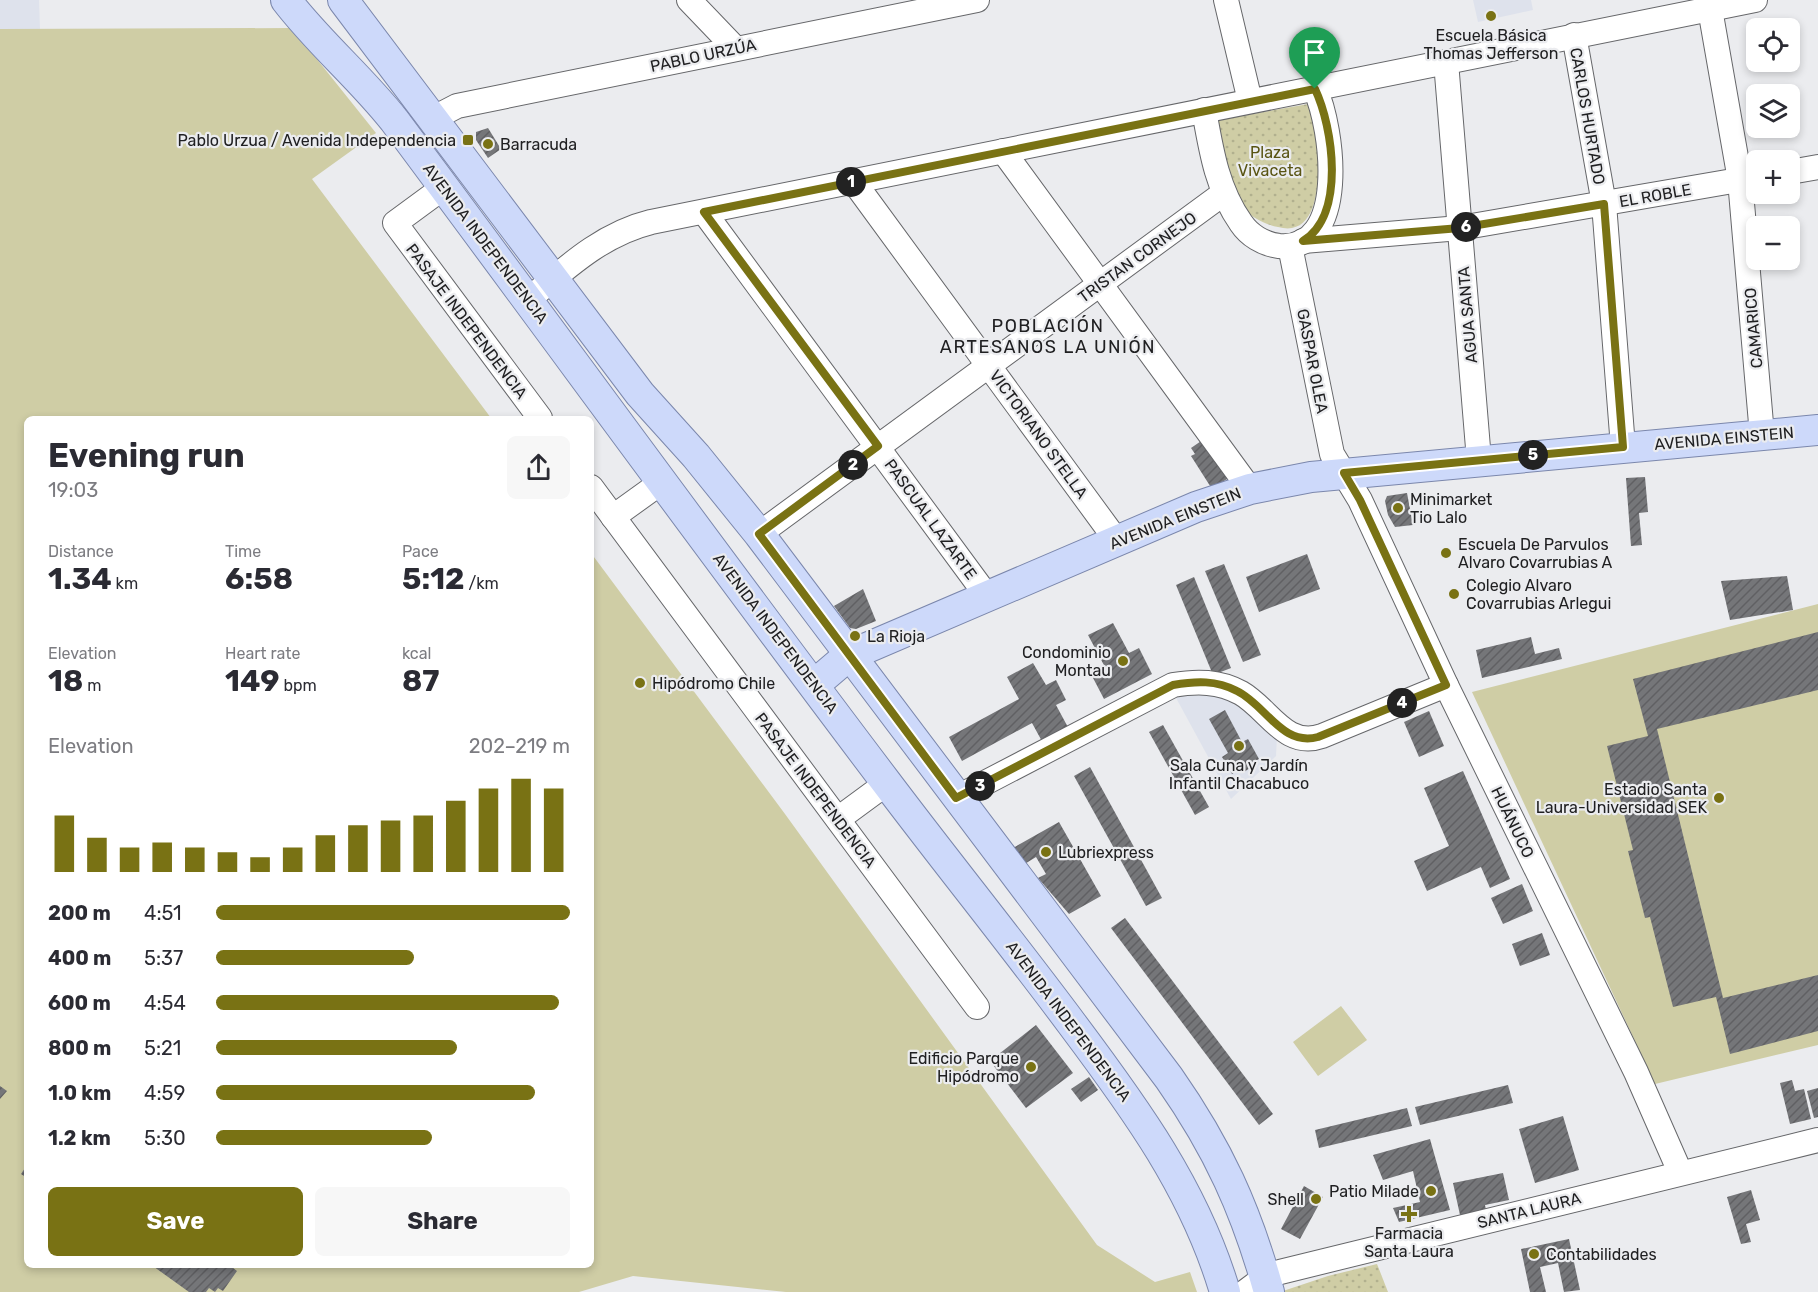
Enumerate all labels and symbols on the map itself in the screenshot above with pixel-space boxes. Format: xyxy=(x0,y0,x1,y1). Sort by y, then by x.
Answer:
marker: Escuela Básica Thomas Jefferson xyxy=(1484,9,1498,23)
place label: Escuela Básica Thomas Jefferson xyxy=(1423,26,1559,63)
pin xyxy=(1289,27,1340,89)
street label: PABLO URZÚA xyxy=(648,34,758,76)
street label: CARLOS HURTADO xyxy=(1566,46,1609,186)
place label: Pablo Urzua / Avenida Independencia xyxy=(177,131,456,150)
marker: Pablo Urzua / Avenida Independencia xyxy=(461,133,475,147)
place label: Barracuda xyxy=(500,135,577,154)
marker: Barracuda xyxy=(481,137,495,151)
park label: Plaza Vivaceta xyxy=(1238,143,1302,180)
street label: AVENIDA INDEPENDENCIA xyxy=(419,160,552,327)
pin: 1 xyxy=(836,167,866,197)
street label: EL ROBLE xyxy=(1618,180,1693,211)
street label: TRISTAN CORNEJO xyxy=(1074,208,1200,307)
pin: 6 xyxy=(1451,212,1481,242)
street label: PASAJE INDEPENDENCIA xyxy=(402,240,531,403)
street label: AGUA SANTA xyxy=(1454,266,1481,364)
street label: CAMARICO xyxy=(1741,287,1766,369)
street label: GASPAR OLEA xyxy=(1293,307,1332,415)
district label: POBLACIÓN ARTESANOS LA UNIÓN xyxy=(940,315,1156,358)
street label: VICTORIANO STELLA xyxy=(986,366,1092,503)
street label: AVENIDA EINSTEIN xyxy=(1653,423,1795,454)
pin: 5 xyxy=(1518,440,1548,470)
pin: 2 xyxy=(838,450,868,480)
street label: PASCUAL LAZARTE xyxy=(880,455,981,583)
street label: AVENIDA EINSTEIN xyxy=(1107,483,1244,554)
place label: Minimarket Tio Lalo xyxy=(1410,490,1492,527)
marker: Minimarket Tio Lalo xyxy=(1391,501,1405,515)
place label: Escuela De Parvulos Alvaro Covarrubias A xyxy=(1458,535,1613,572)
marker: Escuela De Parvulos Alvaro Covarrubias A xyxy=(1439,546,1453,560)
street label: AVENIDA INDEPENDENCIA xyxy=(709,550,842,717)
place label: Colegio Alvaro Covarrubias Arlegui xyxy=(1466,576,1611,613)
marker: Colegio Alvaro Covarrubias Arlegui xyxy=(1447,587,1461,601)
place label: La Rioja xyxy=(867,627,925,646)
marker: La Rioja xyxy=(848,629,862,643)
place label: Condominio Montau xyxy=(1022,643,1111,680)
marker: Condominio Montau xyxy=(1116,654,1130,668)
place label: Hipódromo Chile xyxy=(652,674,775,693)
marker: Hipódromo Chile xyxy=(633,676,647,690)
pin: 4 xyxy=(1387,688,1417,718)
street label: PASAJE INDEPENDENCIA xyxy=(751,709,880,872)
marker: Sala Cuna y Jardín Infantil Chacabuco xyxy=(1232,739,1246,753)
place label: Sala Cuna y Jardín Infantil Chacabuco xyxy=(1169,756,1309,793)
pin: 3 xyxy=(965,771,995,801)
place label: Estadio Santa Laura-Universidad SEK xyxy=(1536,780,1707,817)
street label: HUÁNUCO xyxy=(1487,783,1538,861)
marker: Estadio Santa Laura-Universidad SEK xyxy=(1712,791,1726,805)
place label: Lubriexpress xyxy=(1058,843,1154,862)
marker: Lubriexpress xyxy=(1039,845,1053,859)
street label: AVENIDA INDEPENDENCIA xyxy=(1002,938,1135,1105)
place label: Edificio Parque Hipódromo xyxy=(908,1049,1019,1086)
marker: Edificio Parque Hipódromo xyxy=(1024,1060,1038,1074)
place label: Patio Milade xyxy=(1329,1182,1419,1201)
marker: Patio Milade xyxy=(1424,1184,1438,1198)
street label: SANTA LAURA xyxy=(1475,1188,1583,1233)
place label: Shell xyxy=(1268,1190,1304,1209)
marker: Shell xyxy=(1309,1192,1323,1206)
marker: Farmacia Santa Laura xyxy=(1402,1207,1416,1221)
place label: Farmacia Santa Laura xyxy=(1364,1224,1454,1261)
place label: Contabilidades xyxy=(1546,1245,1657,1264)
marker: Contabilidades xyxy=(1527,1247,1541,1261)

